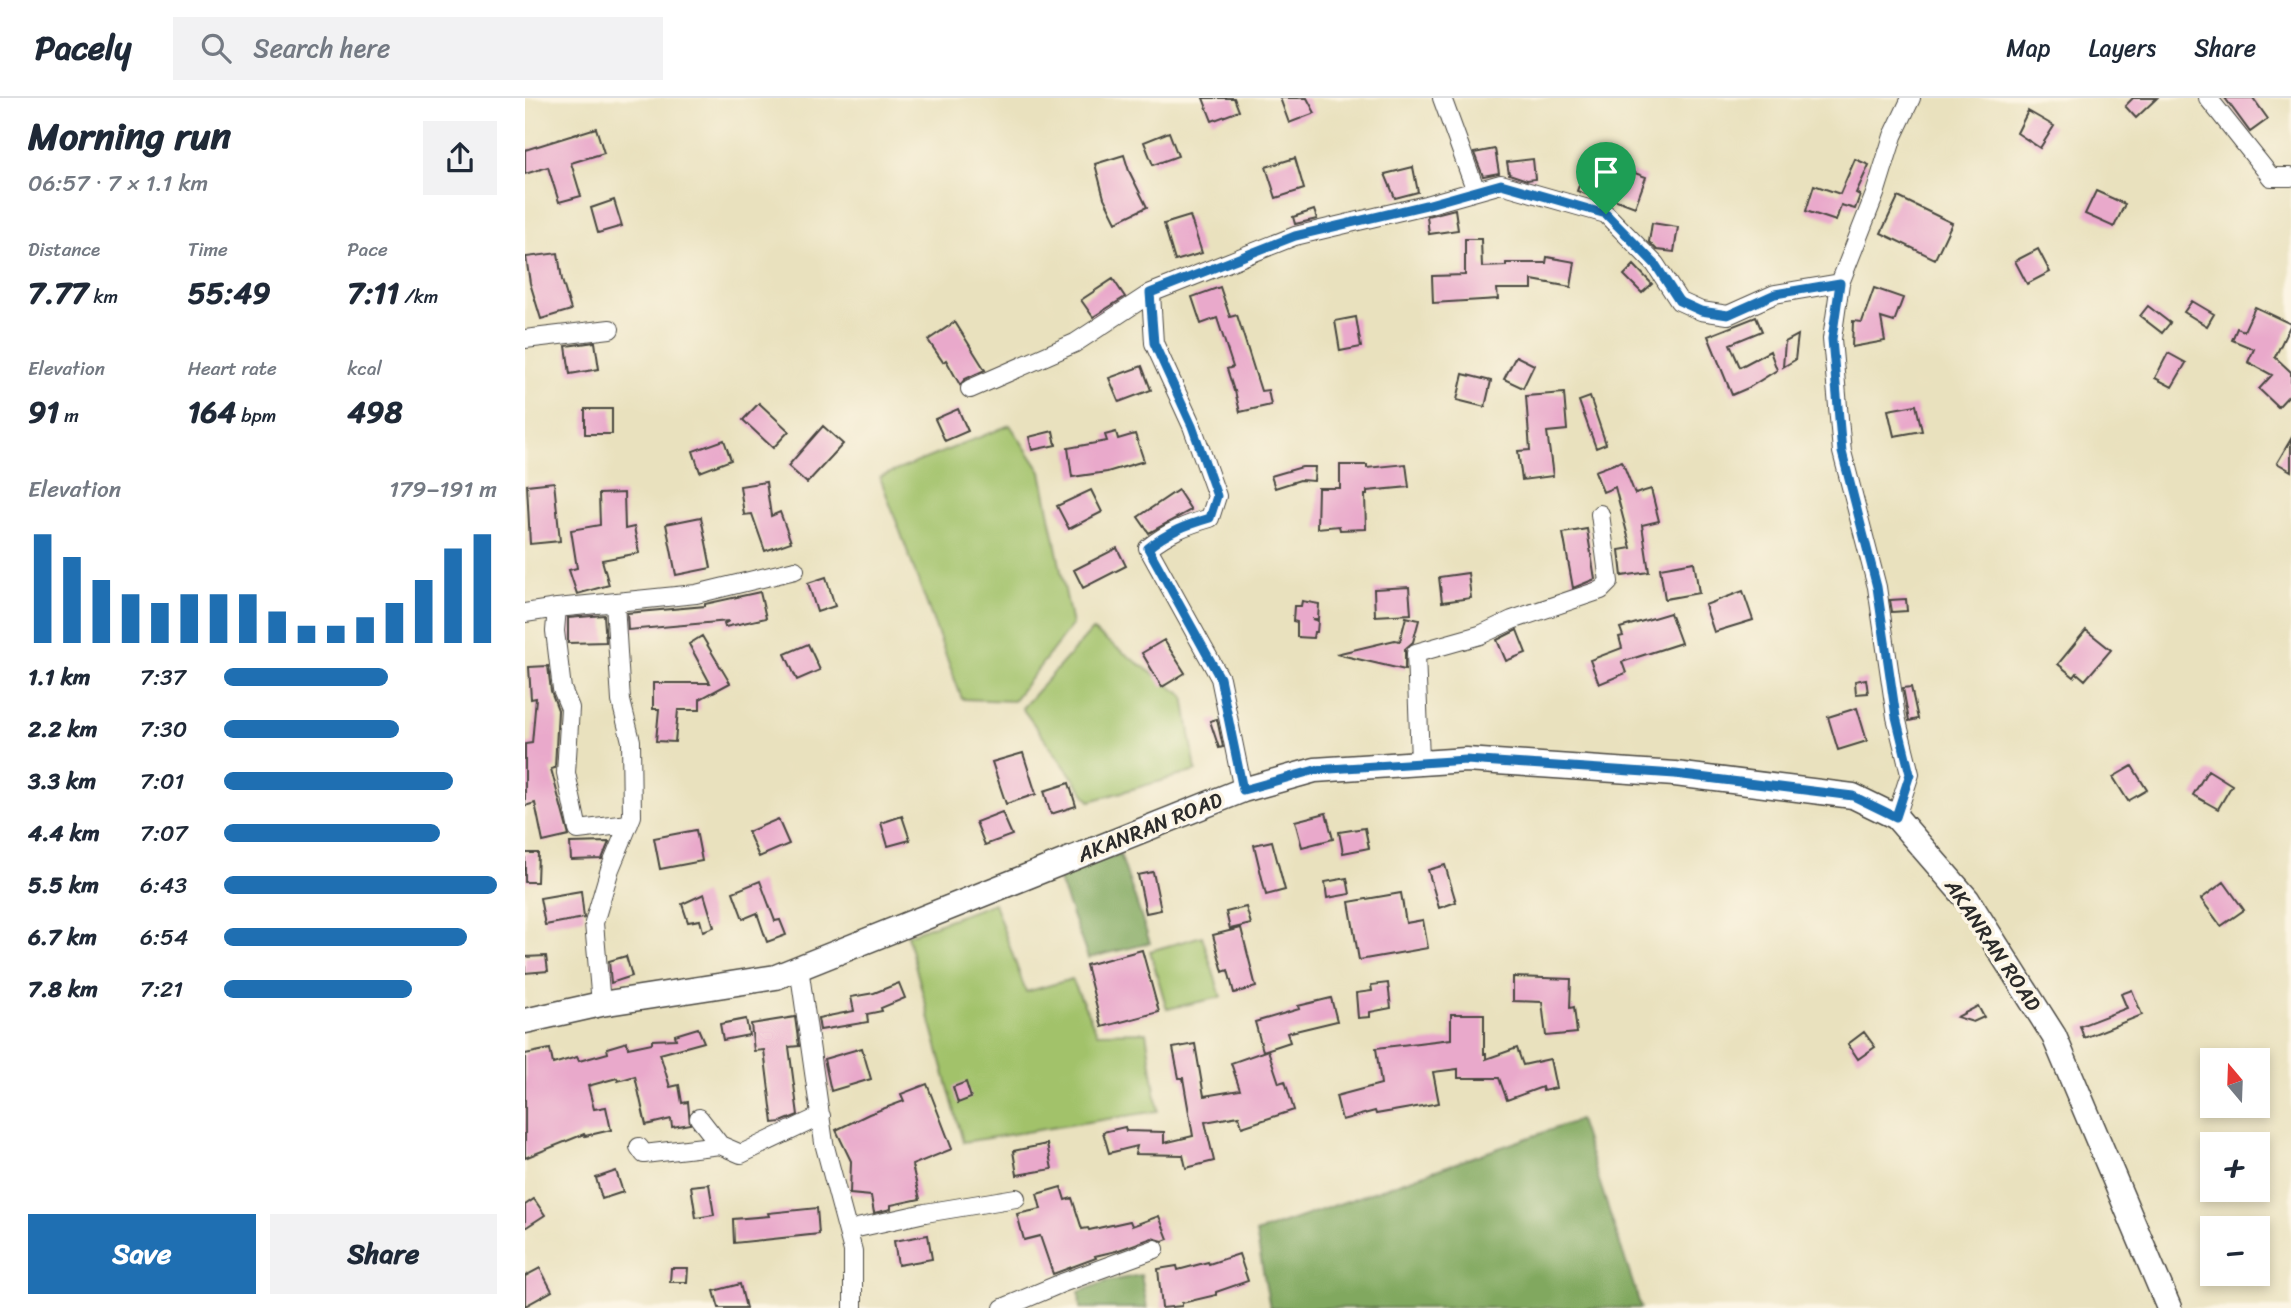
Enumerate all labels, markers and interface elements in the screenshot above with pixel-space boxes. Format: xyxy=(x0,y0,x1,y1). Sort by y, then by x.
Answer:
search box xyxy=(173,17,663,80)
text: Pacely xyxy=(35,19,131,77)
text: Search here xyxy=(253,25,390,71)
text: Map xyxy=(2006,27,2051,69)
text: Layers xyxy=(2089,27,2156,69)
text: Share xyxy=(2194,27,2256,69)
icon: search xyxy=(197,29,235,67)
text: Morning run xyxy=(28,103,231,170)
button: share xyxy=(423,121,497,195)
pin xyxy=(1576,142,1636,214)
icon: arrive xyxy=(1587,153,1625,191)
text: 06:57 · 7 × 1.1 km xyxy=(28,163,208,204)
text: Distance xyxy=(28,233,100,266)
text: Time xyxy=(188,233,228,266)
text: Pace xyxy=(347,233,388,266)
text: 7.77 xyxy=(28,266,88,320)
text: 55:49 xyxy=(188,266,271,320)
text: 7:11 xyxy=(347,266,399,320)
text: km xyxy=(88,280,118,313)
text: /km xyxy=(399,280,438,313)
text: Elevation xyxy=(28,352,105,385)
text: Heart rate xyxy=(188,352,277,385)
text: kcal xyxy=(347,352,382,385)
text: 91 xyxy=(28,385,59,439)
text: 164 xyxy=(188,385,236,439)
text: 498 xyxy=(347,385,403,439)
text: m xyxy=(59,399,79,432)
text: bpm xyxy=(236,399,276,432)
text: Elevation xyxy=(28,469,121,510)
text: 179–191 m xyxy=(389,469,497,510)
text: 1.1 km xyxy=(28,657,91,698)
text: 7:37 xyxy=(140,657,186,698)
text: 2.2 km xyxy=(28,709,97,750)
text: 7:30 xyxy=(140,709,187,750)
text: 3.3 km xyxy=(28,761,96,802)
text: 7:01 xyxy=(140,761,184,802)
street label: AKANRAN ROAD xyxy=(1071,780,1229,874)
text: 4.4 km xyxy=(28,813,100,854)
text: 7:07 xyxy=(140,813,188,854)
text: 5.5 km xyxy=(28,865,99,906)
text: 6:43 xyxy=(140,865,187,906)
street label: AKANRAN ROAD xyxy=(1934,870,2052,1020)
text: 6.7 km xyxy=(28,917,97,958)
text: 6:54 xyxy=(140,917,188,958)
text: 7.8 km xyxy=(28,969,98,1010)
text: 7:21 xyxy=(140,969,183,1010)
north arrow xyxy=(2200,1048,2270,1118)
map controls xyxy=(2200,1048,2270,1286)
button: + xyxy=(2200,1132,2270,1202)
button: Save xyxy=(28,1214,256,1294)
button: Share xyxy=(270,1214,497,1294)
button: − xyxy=(2200,1216,2270,1286)

